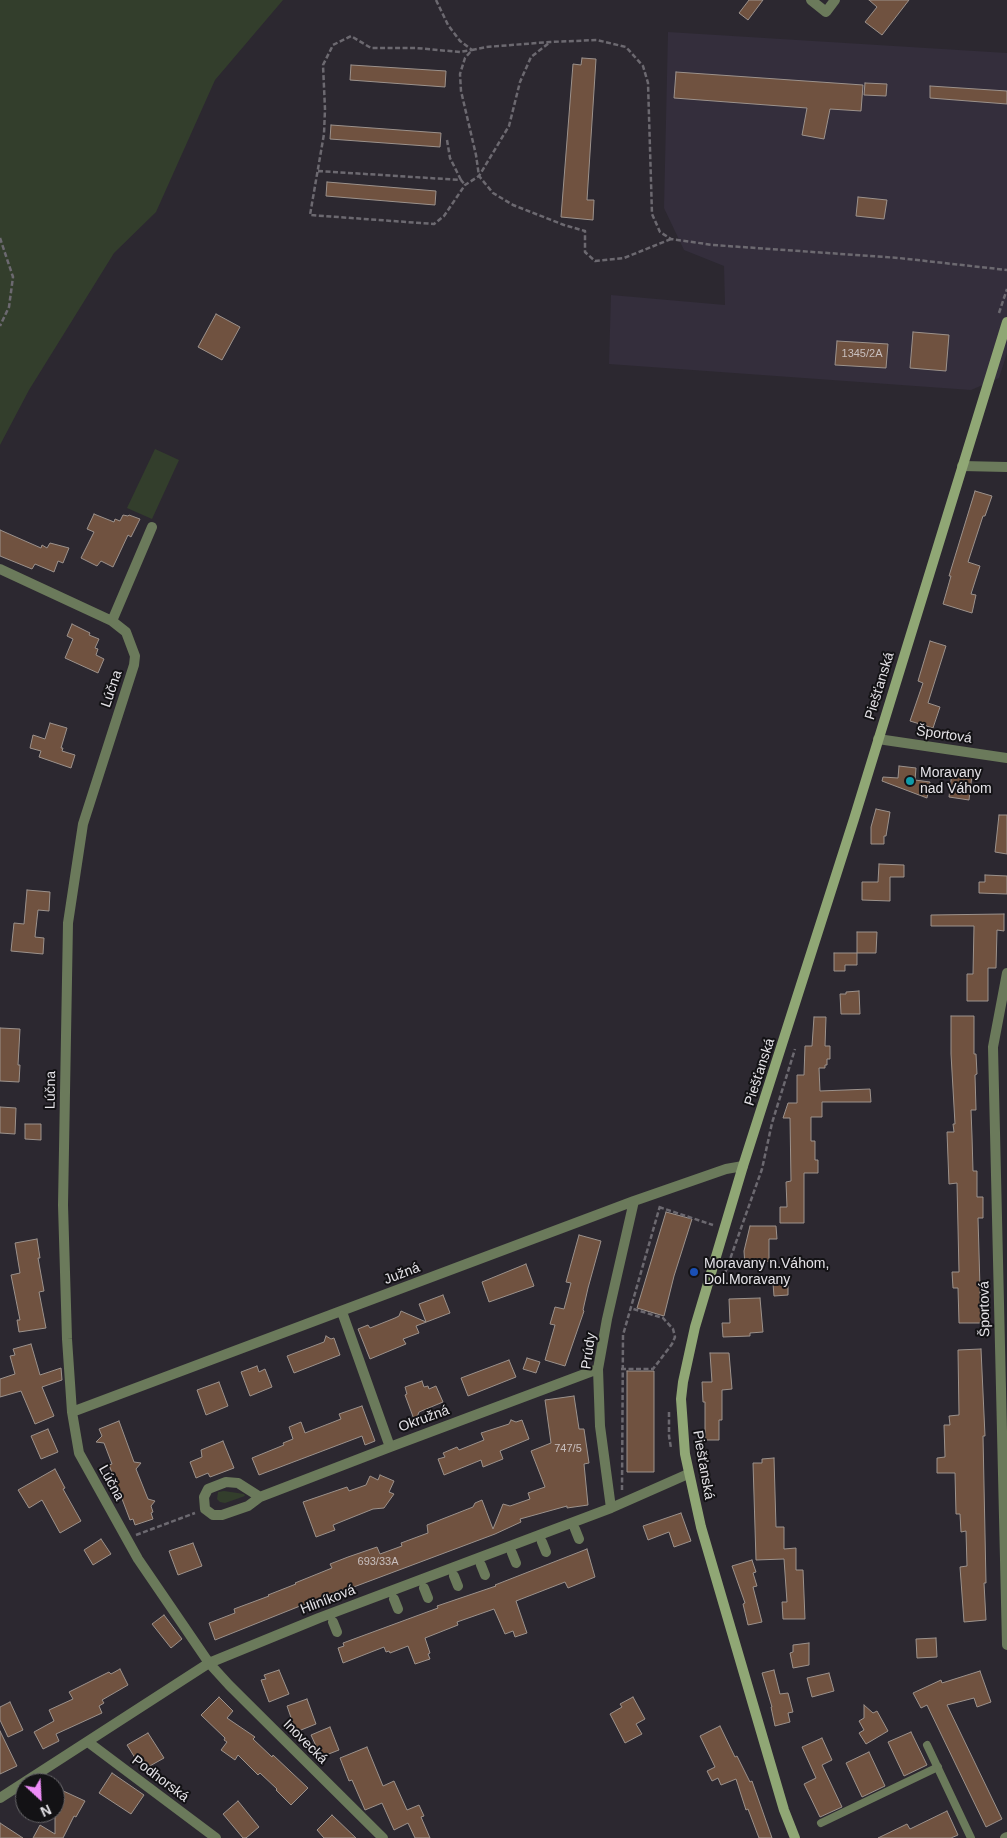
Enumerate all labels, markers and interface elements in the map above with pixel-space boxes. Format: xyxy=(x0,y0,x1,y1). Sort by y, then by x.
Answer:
house number: 1345/2A xyxy=(842,347,882,361)
street label: Piešťanská xyxy=(862,650,898,722)
street label: Lúčna xyxy=(98,668,126,710)
street label: Športová xyxy=(915,723,973,747)
place label: Moravany nad Váhom xyxy=(920,765,992,798)
marker: Moravany nad Váhom xyxy=(904,775,916,787)
street label: Piešťanská xyxy=(741,1036,779,1108)
street label: Lúčna xyxy=(42,1071,60,1109)
place label: Moravany n.Váhom, Dol.Moravany xyxy=(704,1256,829,1288)
street label: Južná xyxy=(382,1259,422,1289)
marker: Moravany n.Váhom, Dol.Moravany xyxy=(688,1266,700,1278)
street label: Športová xyxy=(976,1281,994,1337)
street label: Prúdy xyxy=(578,1332,600,1370)
street label: Okružná xyxy=(396,1402,452,1436)
street label: Piešťanská xyxy=(689,1429,717,1501)
house number: 747/5 xyxy=(554,1442,582,1456)
street label: Lúčna xyxy=(94,1462,128,1504)
house number: 693/33A xyxy=(358,1555,398,1569)
street label: Hliníková xyxy=(298,1582,358,1618)
street label: Inovecká xyxy=(279,1716,331,1768)
street label: Podhorská xyxy=(128,1752,192,1806)
north arrow xyxy=(15,1773,65,1823)
text: N xyxy=(38,1801,54,1820)

